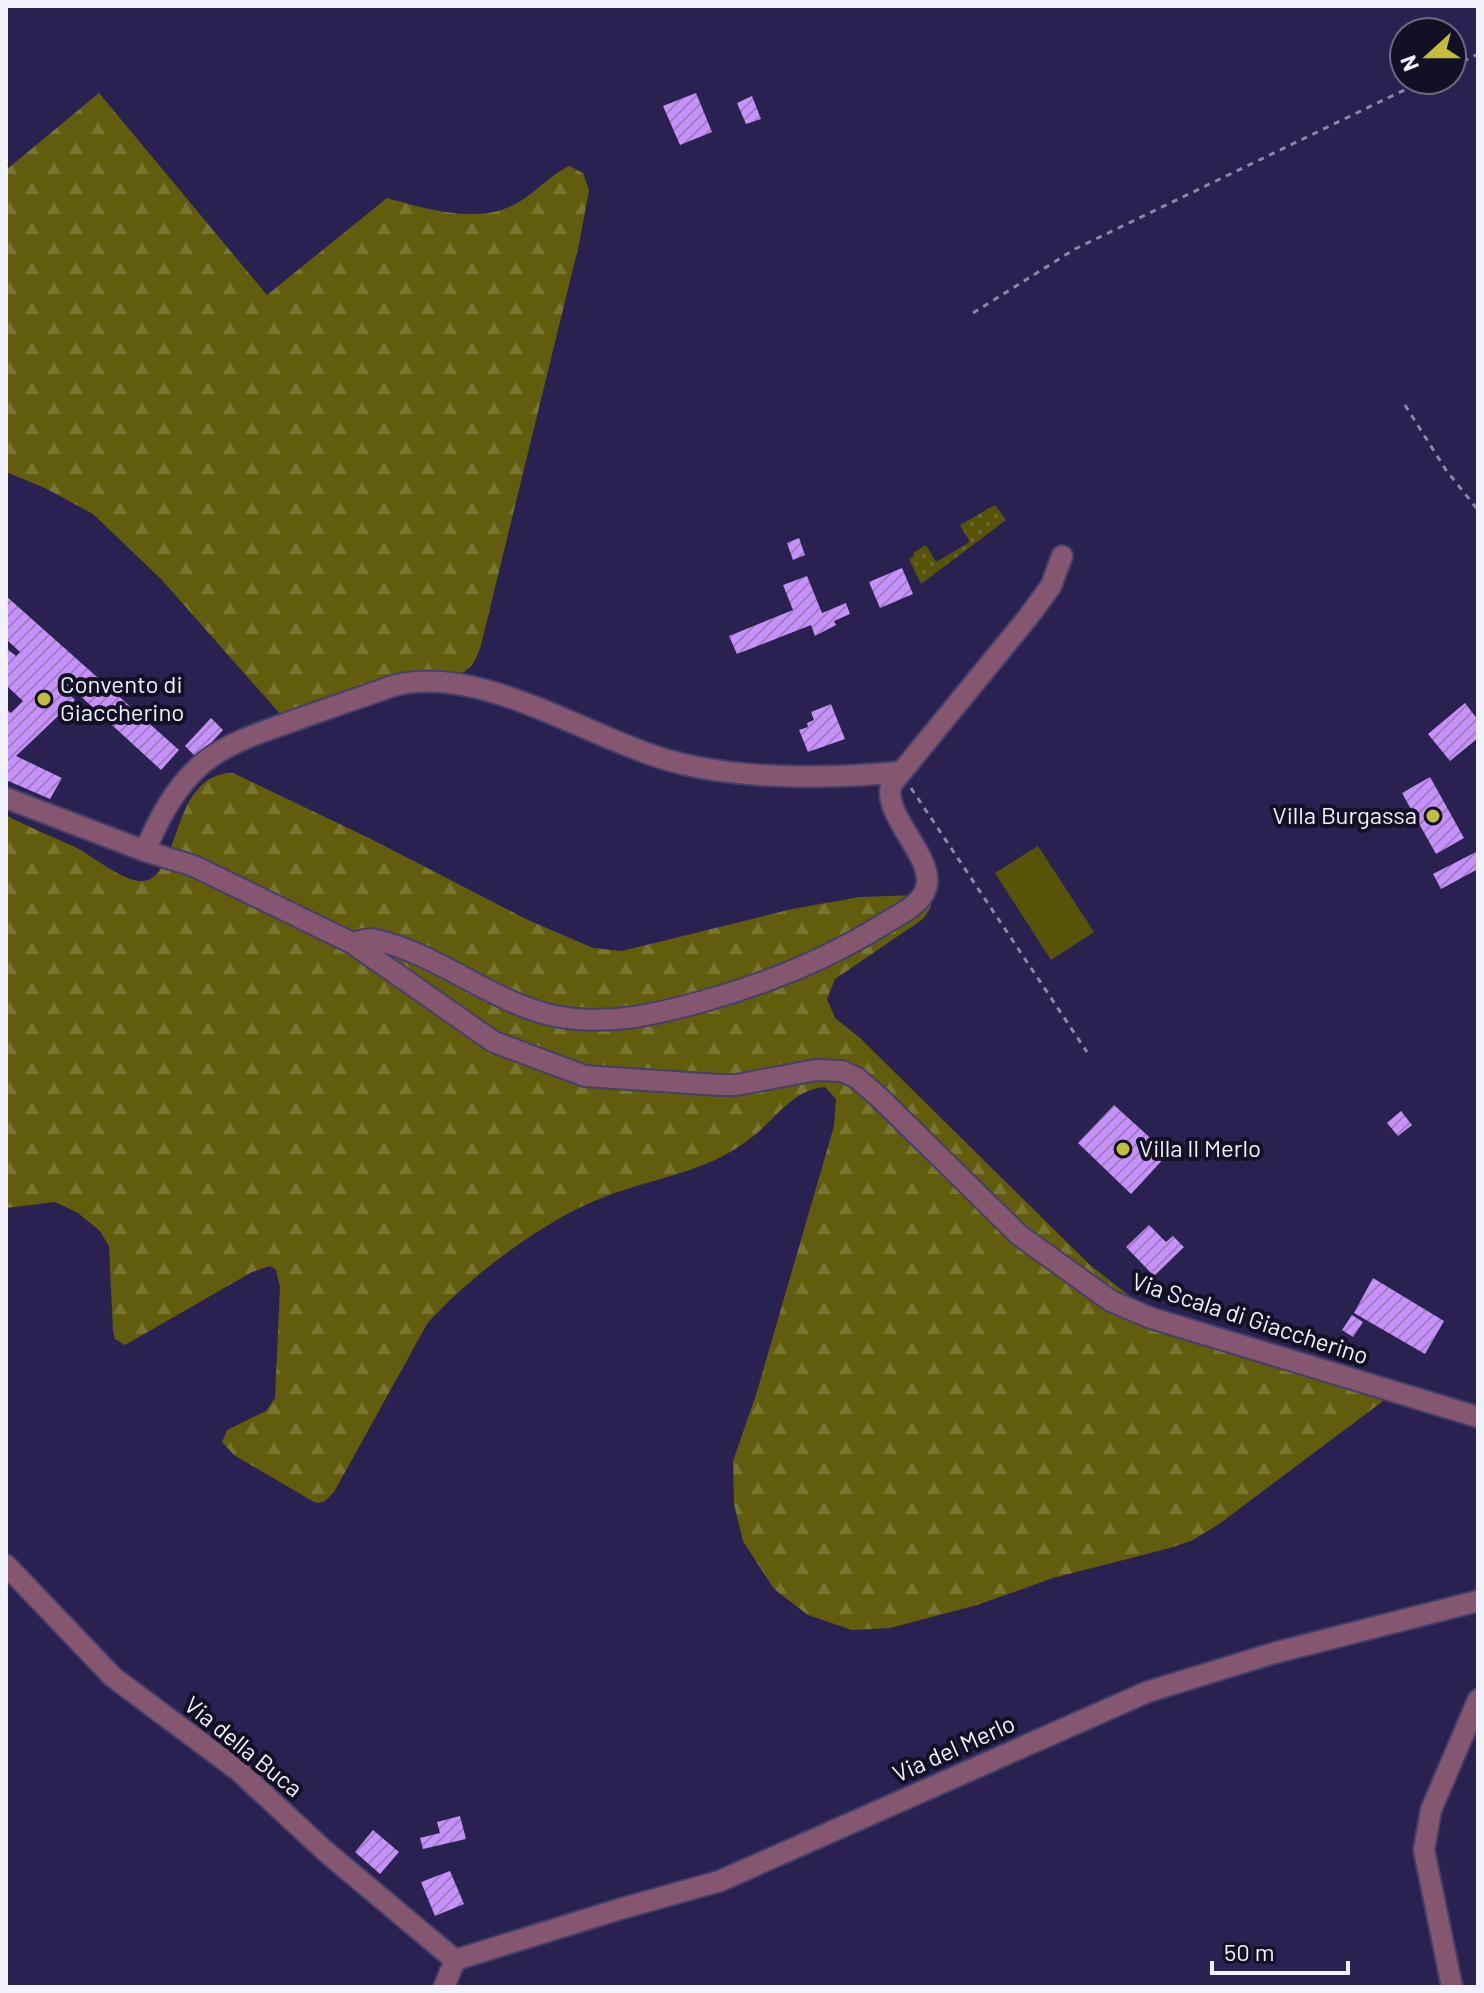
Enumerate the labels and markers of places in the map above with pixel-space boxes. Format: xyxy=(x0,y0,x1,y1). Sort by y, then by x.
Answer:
place label: Convento di Giaccherino xyxy=(60,669,184,726)
marker: Convento di Giaccherino xyxy=(35,690,53,708)
place label: Villa Burgassa xyxy=(1273,800,1417,829)
marker: Villa Burgassa xyxy=(1424,807,1442,825)
place label: Villa Il Merlo xyxy=(1139,1133,1261,1162)
marker: Villa Il Merlo xyxy=(1114,1140,1132,1158)

